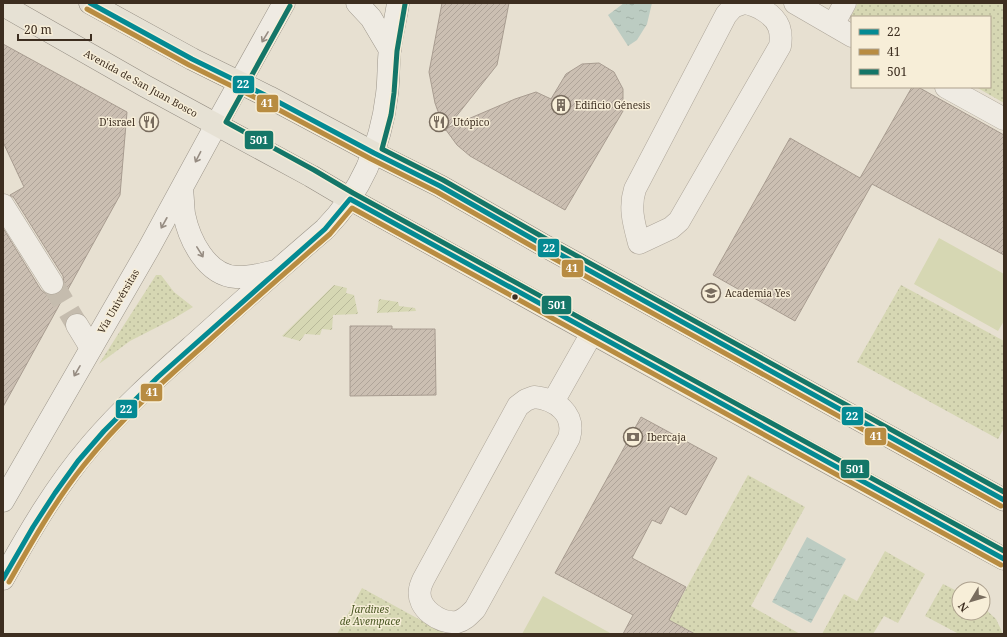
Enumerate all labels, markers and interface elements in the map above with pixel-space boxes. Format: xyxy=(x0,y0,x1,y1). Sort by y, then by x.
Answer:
scale bar xyxy=(18,16,91,42)
legend xyxy=(851,16,991,88)
text: 20 m xyxy=(24,21,52,38)
text: 22 xyxy=(887,23,900,40)
one-way arrow xyxy=(260,31,268,43)
text: 41 xyxy=(887,43,900,60)
street label: Avenida de San Juan Bosco xyxy=(82,46,201,120)
text: 501 xyxy=(887,63,907,80)
line badge: 22 xyxy=(232,75,255,94)
text: 22 xyxy=(237,76,249,91)
line badge: 41 xyxy=(256,94,279,113)
building icon: Edificio Génesis xyxy=(550,94,572,116)
text: 41 xyxy=(261,95,273,110)
place label: Edificio Génesis xyxy=(575,98,651,112)
restaurant icon: D'israel xyxy=(138,111,160,133)
restaurant icon: Utópico xyxy=(428,111,450,133)
place label: D'israel xyxy=(99,115,135,129)
place label: Utópico xyxy=(453,115,490,129)
line badge: 501 xyxy=(244,130,274,150)
text: 501 xyxy=(250,132,268,147)
one-way arrow xyxy=(194,150,202,162)
one-way arrow xyxy=(159,217,167,229)
line badge: 22 xyxy=(537,238,560,258)
text: 22 xyxy=(543,240,555,255)
one-way arrow xyxy=(196,246,204,258)
line badge: 41 xyxy=(561,259,584,278)
text: 41 xyxy=(566,260,578,275)
street label: Vía Univérsitas xyxy=(94,266,142,336)
school or university icon: Academia Yes xyxy=(700,282,722,304)
place label: Academia Yes xyxy=(725,286,791,300)
unlabelled marker xyxy=(510,292,520,302)
line badge: 501 xyxy=(541,295,572,315)
text: 501 xyxy=(548,297,566,312)
one-way arrow xyxy=(73,365,81,377)
line badge: 41 xyxy=(140,383,163,402)
text: 41 xyxy=(146,384,158,399)
line badge: 22 xyxy=(115,399,138,419)
text: 22 xyxy=(120,401,132,416)
line badge: 22 xyxy=(841,406,864,426)
text: 22 xyxy=(846,408,858,423)
bank icon: Ibercaja xyxy=(622,426,644,448)
line badge: 41 xyxy=(864,427,887,446)
text: 41 xyxy=(870,428,882,443)
place label: Ibercaja xyxy=(647,430,686,444)
line badge: 501 xyxy=(840,459,870,479)
text: 501 xyxy=(846,461,864,476)
north arrow xyxy=(951,581,991,621)
text: N xyxy=(954,599,971,615)
park label: Jardines de Avempace xyxy=(340,602,400,628)

